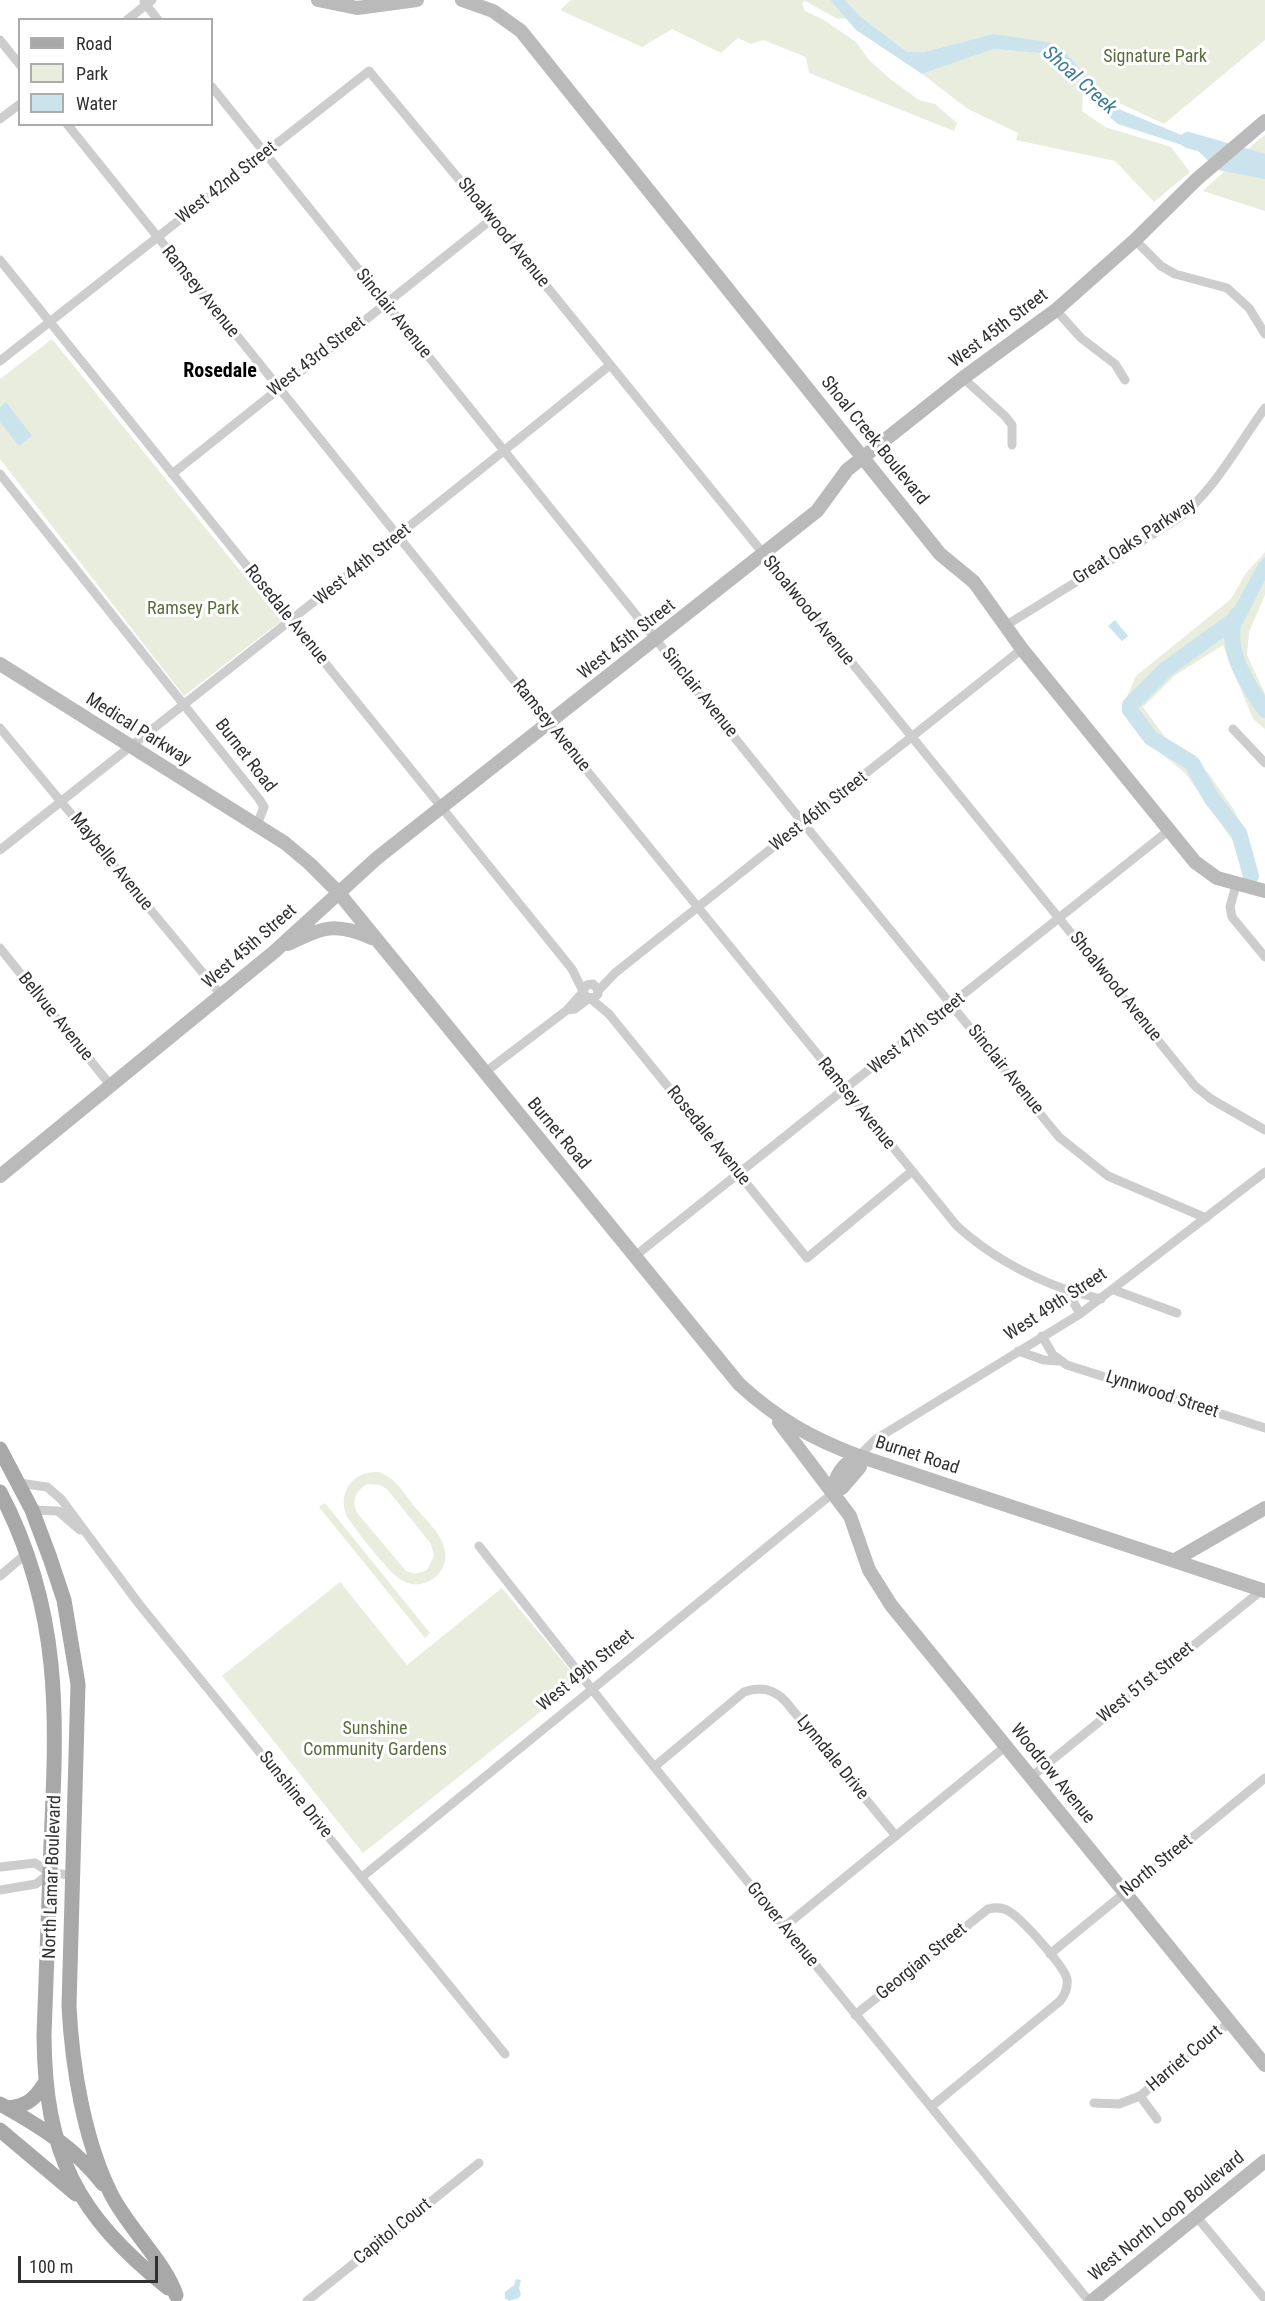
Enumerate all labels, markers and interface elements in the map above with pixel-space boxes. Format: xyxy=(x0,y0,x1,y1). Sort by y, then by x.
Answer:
legend xyxy=(18,18,213,126)
text: Road xyxy=(76,33,112,54)
water label: Shoal Creek xyxy=(1037,42,1121,120)
park label: Signature Park xyxy=(1103,46,1207,68)
text: Park xyxy=(76,63,108,84)
text: Water xyxy=(76,93,117,114)
street label: West 42nd Street xyxy=(173,137,281,229)
street label: Shoalwood Avenue xyxy=(452,174,554,292)
street label: Ramsey Avenue xyxy=(156,242,244,342)
street label: Sinclair Avenue xyxy=(350,265,436,363)
street label: West 45th Street xyxy=(946,285,1052,373)
street label: West 43rd Street xyxy=(264,312,370,402)
district label: Rosedale xyxy=(183,360,257,384)
street label: Shoal Creek Boulevard xyxy=(816,372,932,510)
street label: Great Oaks Parkway xyxy=(1070,494,1200,590)
street label: West 44th Street xyxy=(310,520,416,610)
street label: Shoalwood Avenue xyxy=(757,552,859,670)
street label: Rosedale Avenue xyxy=(239,561,333,669)
street label: West 45th Street xyxy=(574,595,680,685)
park label: Ramsey Park xyxy=(147,598,239,620)
street label: Sinclair Avenue xyxy=(656,644,742,742)
street label: Ramsey Avenue xyxy=(507,676,595,776)
street label: Medical Parkway xyxy=(81,689,195,771)
street label: Burnet Road xyxy=(210,715,280,797)
street label: West 46th Street xyxy=(766,767,872,857)
street label: Maybelle Avenue xyxy=(65,809,157,915)
street label: West 45th Street xyxy=(199,900,301,994)
street label: Shoalwood Avenue xyxy=(1064,928,1166,1046)
street label: Bellvue Avenue xyxy=(13,969,97,1065)
street label: West 47th Street xyxy=(864,989,970,1079)
street label: Sinclair Avenue xyxy=(962,1021,1048,1119)
street label: Ramsey Avenue xyxy=(812,1054,900,1154)
street label: Rosedale Avenue xyxy=(661,1082,755,1190)
street label: Burnet Road xyxy=(522,1094,594,1174)
street label: West 49th Street xyxy=(1001,1264,1111,1346)
street label: Lynnwood Street xyxy=(1103,1367,1221,1423)
street label: Burnet Road xyxy=(872,1432,962,1480)
street label: West 49th Street xyxy=(533,1626,639,1716)
street label: West 51st Street xyxy=(1094,1638,1198,1728)
street label: Lynndale Drive xyxy=(791,1711,873,1805)
park label: Sunshine Community Gardens xyxy=(303,1718,447,1760)
street label: Woodrow Avenue xyxy=(1005,1720,1099,1828)
street label: Sunshine Drive xyxy=(254,1747,336,1843)
street label: North Lamar Boulevard xyxy=(39,1795,67,1959)
street label: North Street xyxy=(1117,1830,1197,1902)
street label: Grover Avenue xyxy=(741,1878,823,1972)
street label: Georgian Street xyxy=(872,1919,972,2005)
street label: Harriet Court xyxy=(1143,2021,1227,2097)
street label: West North Loop Boulevard xyxy=(1085,2148,1249,2286)
street label: Capitol Court xyxy=(350,2194,436,2270)
scale bar xyxy=(21,2244,160,2282)
text: 100 m xyxy=(29,2256,73,2277)

